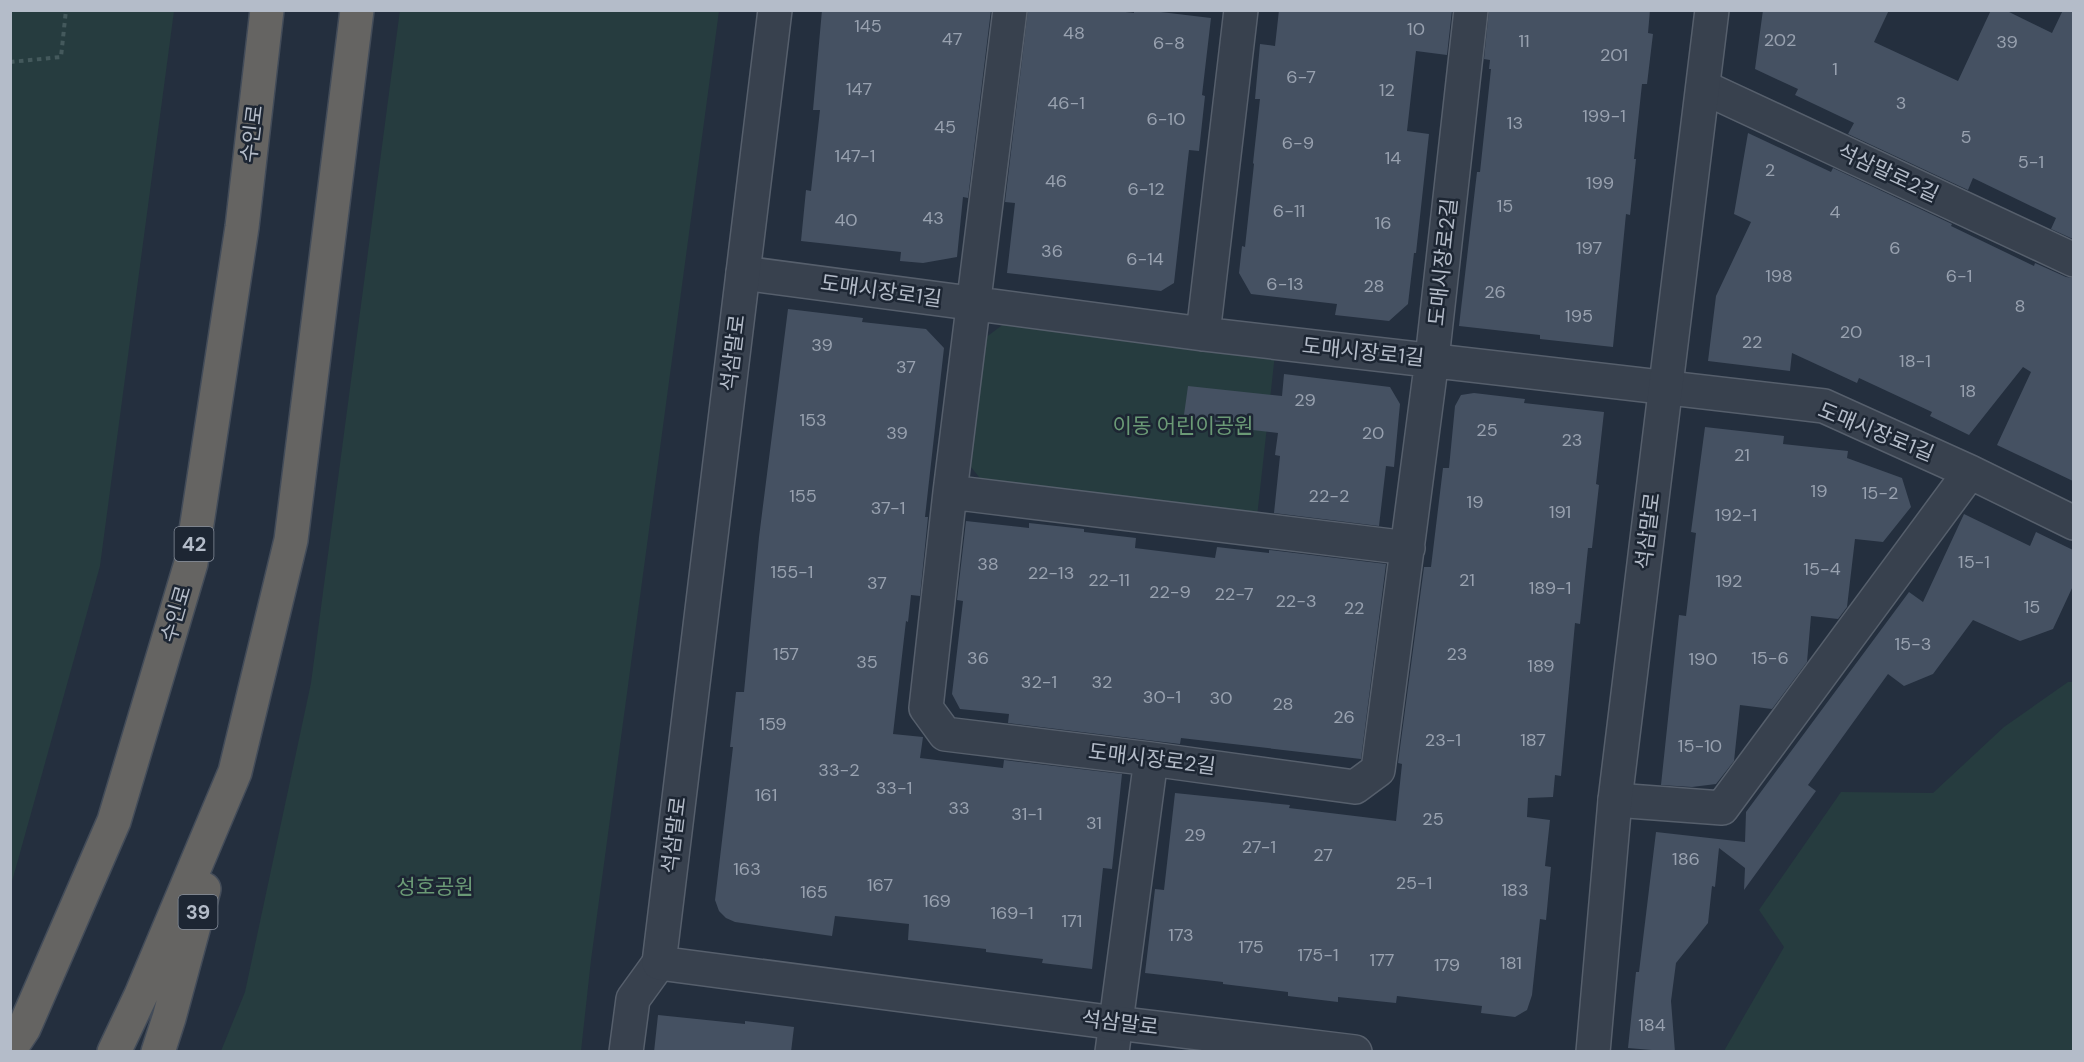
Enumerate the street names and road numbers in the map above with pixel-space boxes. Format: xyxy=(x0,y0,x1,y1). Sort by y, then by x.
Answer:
street label: 수인로 xyxy=(235,104,269,164)
street label: 석삼말로2길 xyxy=(1833,137,1943,209)
street label: 도매시장로2길 xyxy=(1422,197,1464,327)
street label: 도매시장로1길 xyxy=(818,269,944,313)
street label: 석삼말로 xyxy=(714,313,752,393)
street label: 도매시장로1길 xyxy=(1301,332,1425,372)
street label: 도매시장로1길 xyxy=(1814,396,1938,468)
street label: 석삼말로 xyxy=(1629,491,1667,571)
road number: 42 xyxy=(174,527,214,561)
street label: 수인로 xyxy=(155,582,197,646)
street label: 도매시장로2길 xyxy=(1087,737,1217,781)
street label: 석삼말로 xyxy=(655,795,693,875)
road number: 39 xyxy=(178,895,218,929)
street label: 석삼말로 xyxy=(1080,1004,1160,1042)

